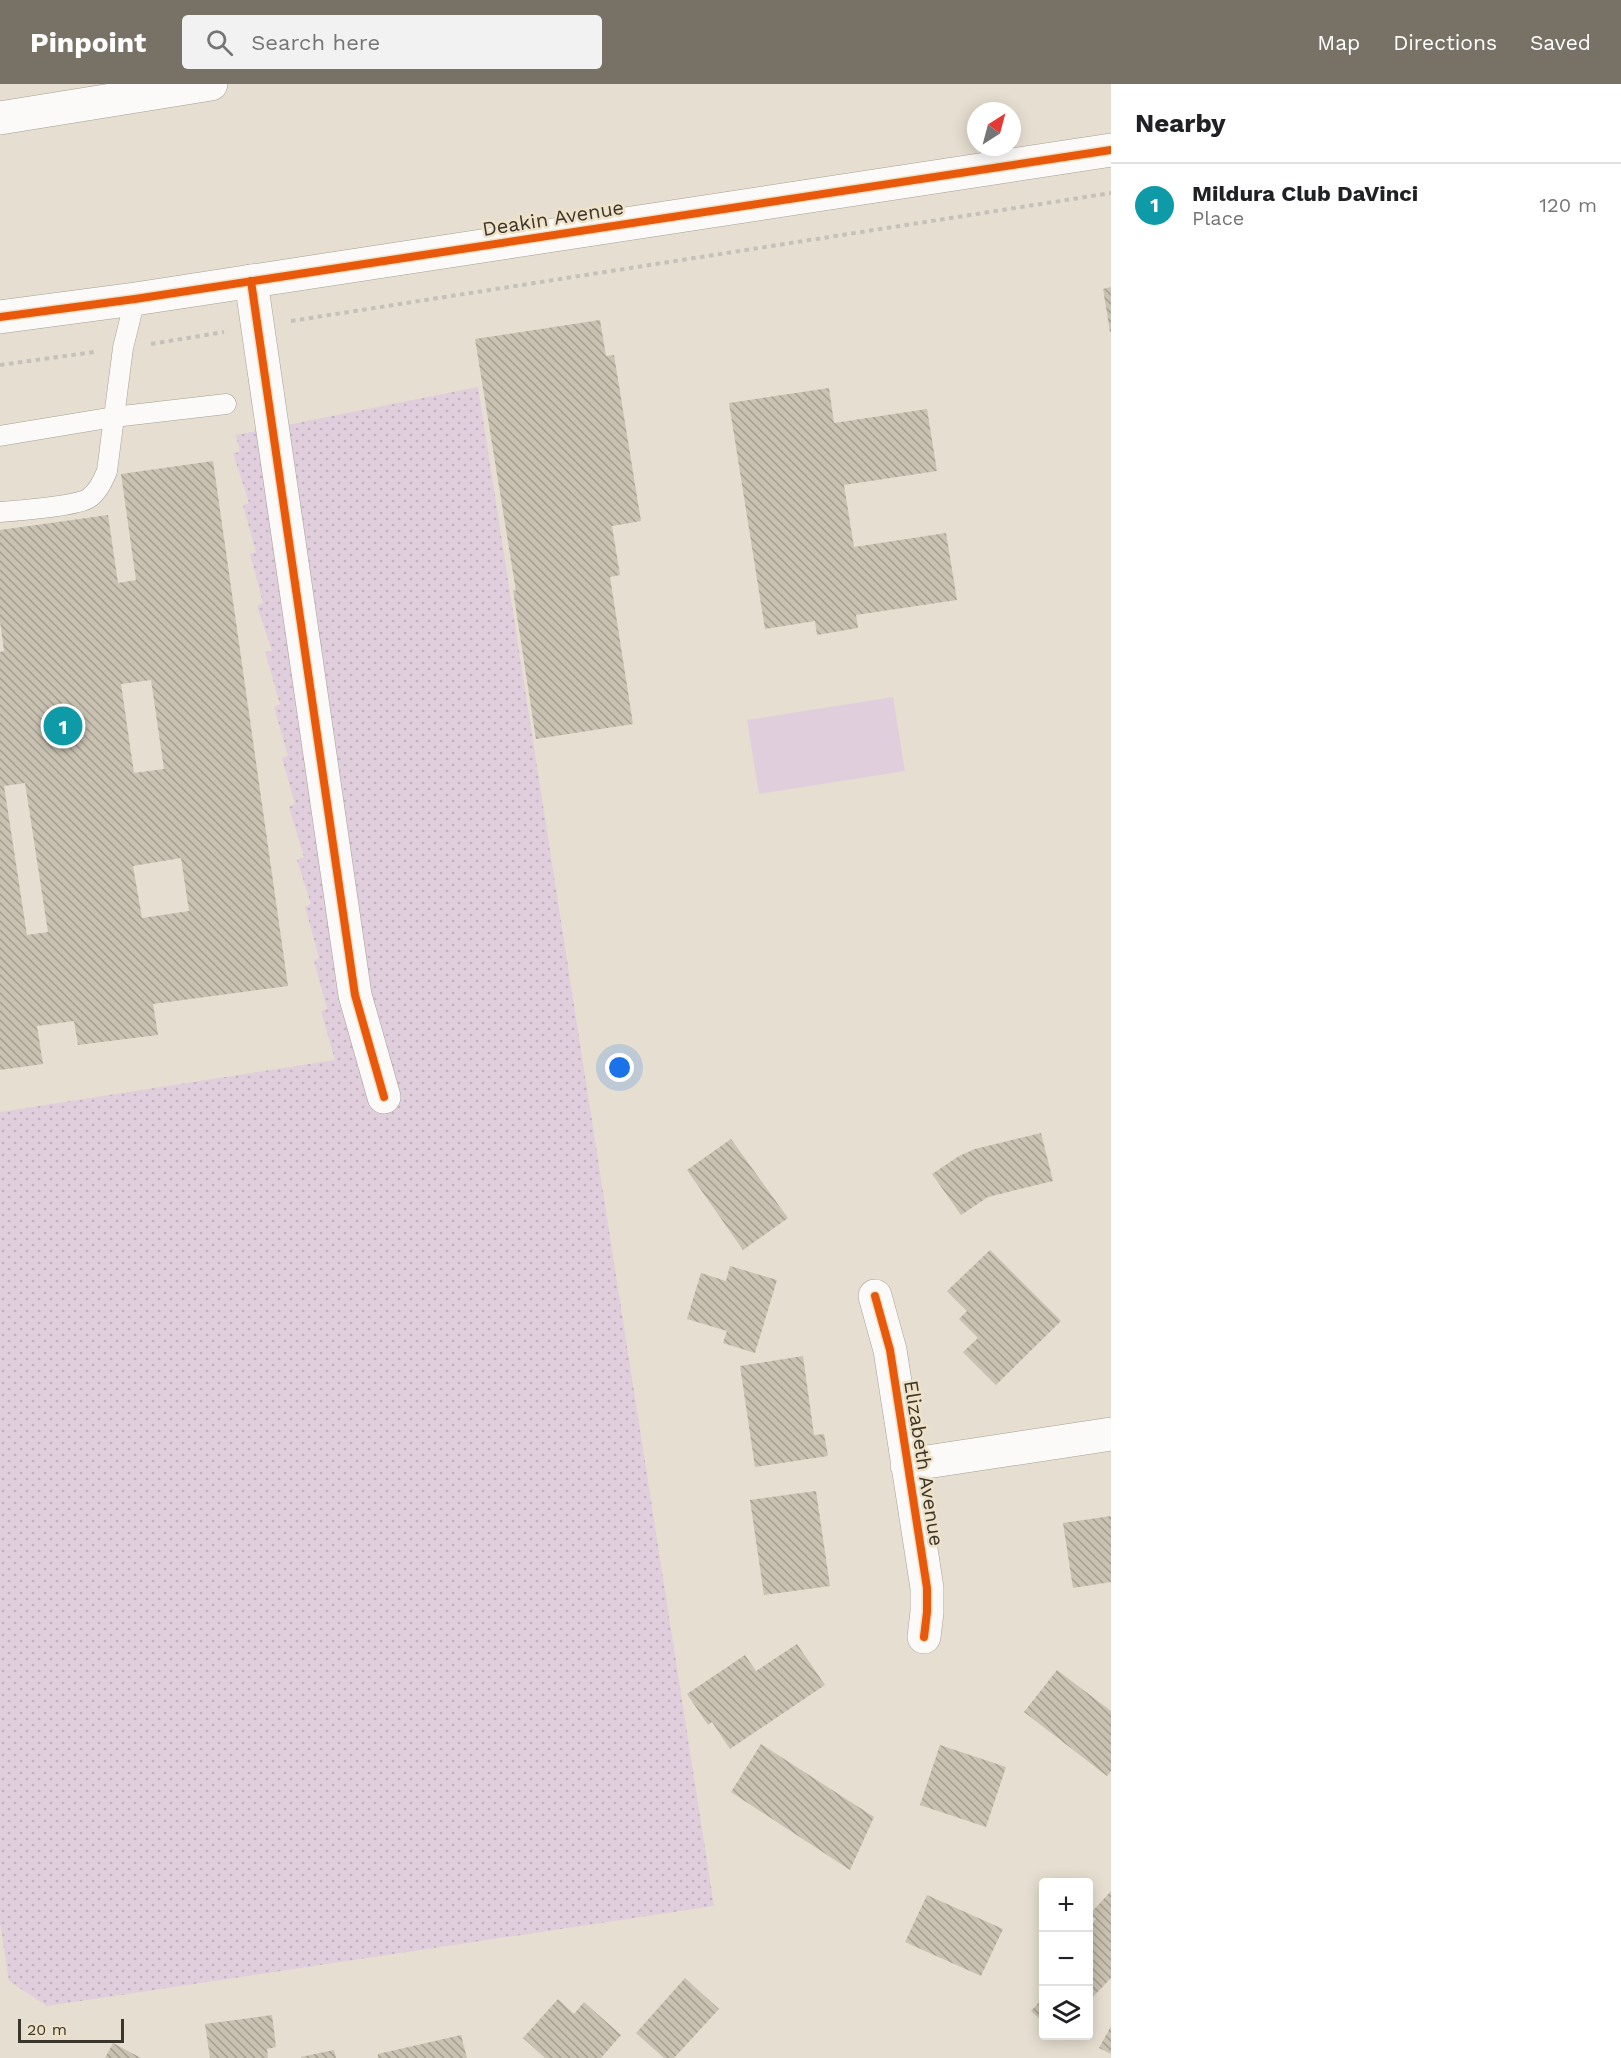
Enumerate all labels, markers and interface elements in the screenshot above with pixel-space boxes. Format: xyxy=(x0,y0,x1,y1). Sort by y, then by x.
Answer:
search box xyxy=(182,15,602,69)
text: Pinpoint xyxy=(30,26,146,59)
icon: search xyxy=(203,26,236,59)
text: Search here xyxy=(251,30,380,55)
text: Map xyxy=(1317,30,1360,55)
text: Directions xyxy=(1393,30,1497,55)
text: Saved xyxy=(1530,30,1591,55)
north arrow xyxy=(967,102,1021,156)
text: Nearby xyxy=(1135,108,1226,138)
text: Mildura Club DaVinci xyxy=(1192,181,1418,206)
text: 1 xyxy=(1150,193,1159,217)
text: 120 m xyxy=(1539,193,1597,217)
street label: Deakin Avenue xyxy=(480,195,626,241)
text: Place xyxy=(1192,206,1244,230)
pin: 1 xyxy=(44,704,82,748)
your location xyxy=(605,1053,634,1082)
street label: Elizabeth Avenue xyxy=(899,1378,949,1548)
map controls xyxy=(1039,1878,1093,2040)
button: + xyxy=(1039,1878,1093,1932)
button: − xyxy=(1039,1932,1093,1986)
button: layers xyxy=(1039,1986,1093,2040)
scale bar xyxy=(18,2016,124,2044)
text: 20 m xyxy=(27,2020,67,2039)

